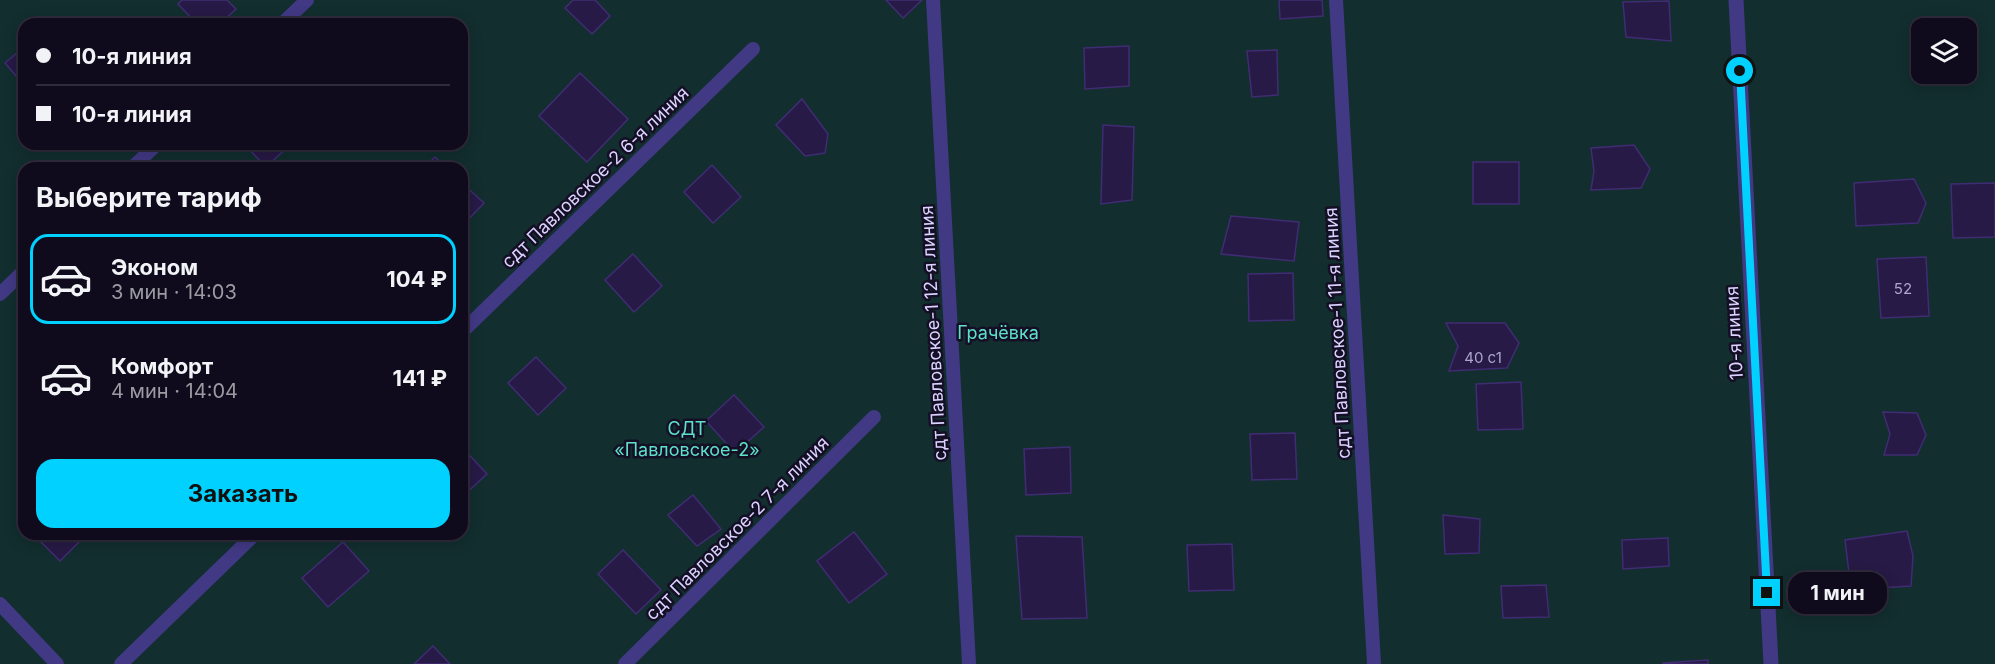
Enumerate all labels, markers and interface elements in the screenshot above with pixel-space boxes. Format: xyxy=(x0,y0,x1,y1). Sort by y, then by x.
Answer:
map controls xyxy=(1911,18,1977,84)
button: layers xyxy=(1911,18,1977,84)
text: 10-я линия xyxy=(72,43,192,69)
route start xyxy=(1726,57,1753,84)
street label: сдт Павловское-2 6-я линия xyxy=(497,82,693,272)
text: 10-я линия xyxy=(72,101,192,127)
text: Выберите тариф xyxy=(36,181,262,214)
street label: сдт Павловское-1 12-я линия xyxy=(916,205,950,461)
street label: сдт Павловское-1 11-я линия xyxy=(1320,207,1354,459)
icon: car xyxy=(39,252,93,306)
text: Эконом xyxy=(111,254,198,280)
text: 104 ₽ xyxy=(386,266,447,292)
house number: 52 xyxy=(1894,279,1912,298)
text: 3 мин · 14:03 xyxy=(111,280,237,304)
street label: 10-я линия xyxy=(1721,285,1747,381)
park label: Грачёвка xyxy=(957,322,1039,343)
house number: 40 с1 xyxy=(1464,348,1502,367)
icon: car xyxy=(39,351,93,405)
text: Комфорт xyxy=(111,353,213,379)
text: 141 ₽ xyxy=(392,365,447,391)
text: 4 мин · 14:04 xyxy=(111,379,238,403)
park label: СДТ «Павловское-2» xyxy=(614,418,760,460)
street label: сдт Павловское-2 7-я линия xyxy=(641,432,833,624)
button: Заказать xyxy=(36,459,450,528)
callout: 1 мин xyxy=(1788,572,1887,614)
route end xyxy=(1753,579,1780,606)
text: 1 мин xyxy=(1810,581,1865,605)

